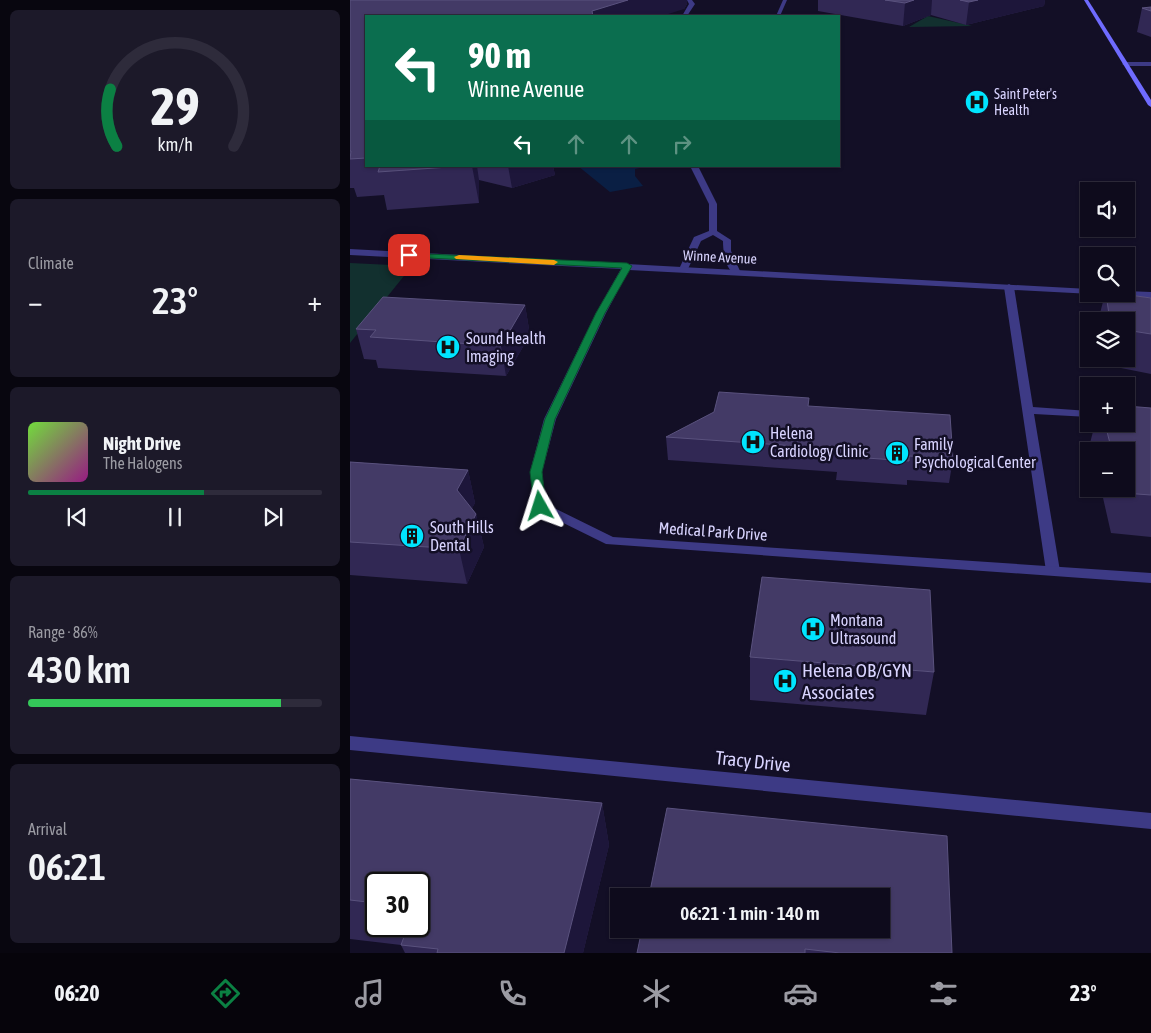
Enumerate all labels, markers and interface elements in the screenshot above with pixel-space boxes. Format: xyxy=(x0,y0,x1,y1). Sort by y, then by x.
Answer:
icon: left xyxy=(385,35,450,100)
text: 90 m xyxy=(468,35,531,75)
text: 29 xyxy=(151,76,199,136)
text: Winne Avenue xyxy=(468,76,584,102)
place label: Saint Peter's Health xyxy=(994,86,1057,118)
hospital icon: Saint Peter's Health xyxy=(964,89,990,115)
icon: left xyxy=(509,130,537,158)
icon: ahead xyxy=(562,130,590,158)
icon: ahead xyxy=(615,130,643,158)
icon: right xyxy=(668,130,696,158)
text: km/h xyxy=(157,134,193,155)
map controls xyxy=(1080,182,1135,497)
button: sound xyxy=(1080,182,1135,237)
pin xyxy=(388,234,430,276)
icon: arrive xyxy=(395,241,423,269)
street label: Winne Avenue xyxy=(683,247,757,267)
button: search xyxy=(1080,247,1135,302)
text: Climate xyxy=(28,254,74,272)
text: 23° xyxy=(152,279,198,322)
text: − xyxy=(28,285,43,317)
text: + xyxy=(307,285,322,317)
button: layers xyxy=(1080,312,1135,367)
place label: Sound Health Imaging xyxy=(466,329,546,366)
hospital icon: Sound Health Imaging xyxy=(435,334,461,360)
button: + xyxy=(1080,377,1135,432)
place label: Helena Cardiology Clinic xyxy=(770,424,868,461)
hospital icon: Helena Cardiology Clinic xyxy=(740,429,766,455)
text: Night Drive xyxy=(103,432,181,454)
place label: Family Psychological Center xyxy=(914,435,1036,472)
building icon: Family Psychological Center xyxy=(884,440,910,466)
button: − xyxy=(1080,442,1135,497)
text: The Halogens xyxy=(103,454,183,472)
position arrow xyxy=(513,479,565,531)
icon: previous xyxy=(63,503,91,531)
icon: pause xyxy=(161,503,189,531)
icon: next xyxy=(259,503,287,531)
place label: South Hills Dental xyxy=(430,518,494,554)
street label: Medical Park Drive xyxy=(658,518,768,544)
building icon: South Hills Dental xyxy=(399,523,425,549)
place label: Montana Ultrasound xyxy=(830,611,896,647)
hospital icon: Montana Ultrasound xyxy=(800,616,826,642)
text: Range · 86% xyxy=(28,623,98,641)
text: 430 km xyxy=(28,648,131,691)
place label: Helena OB/GYN Associates xyxy=(802,659,912,703)
hospital icon: Helena OB/GYN Associates xyxy=(772,668,798,694)
street label: Tracy Drive xyxy=(714,746,792,776)
text: Arrival xyxy=(28,820,67,838)
text: 06:21 xyxy=(28,845,106,888)
speed limit sign: 30 xyxy=(365,872,430,937)
text: 06:21 · 1 min · 140 m xyxy=(680,902,820,924)
icon: directions xyxy=(208,976,243,1011)
icon: music xyxy=(352,976,387,1011)
icon: phone xyxy=(495,976,530,1011)
icon: climate xyxy=(639,976,674,1011)
icon: car xyxy=(783,976,818,1011)
icon: filters xyxy=(926,976,961,1011)
text: 06:20 xyxy=(54,980,100,1006)
text: 23° xyxy=(1070,980,1097,1006)

